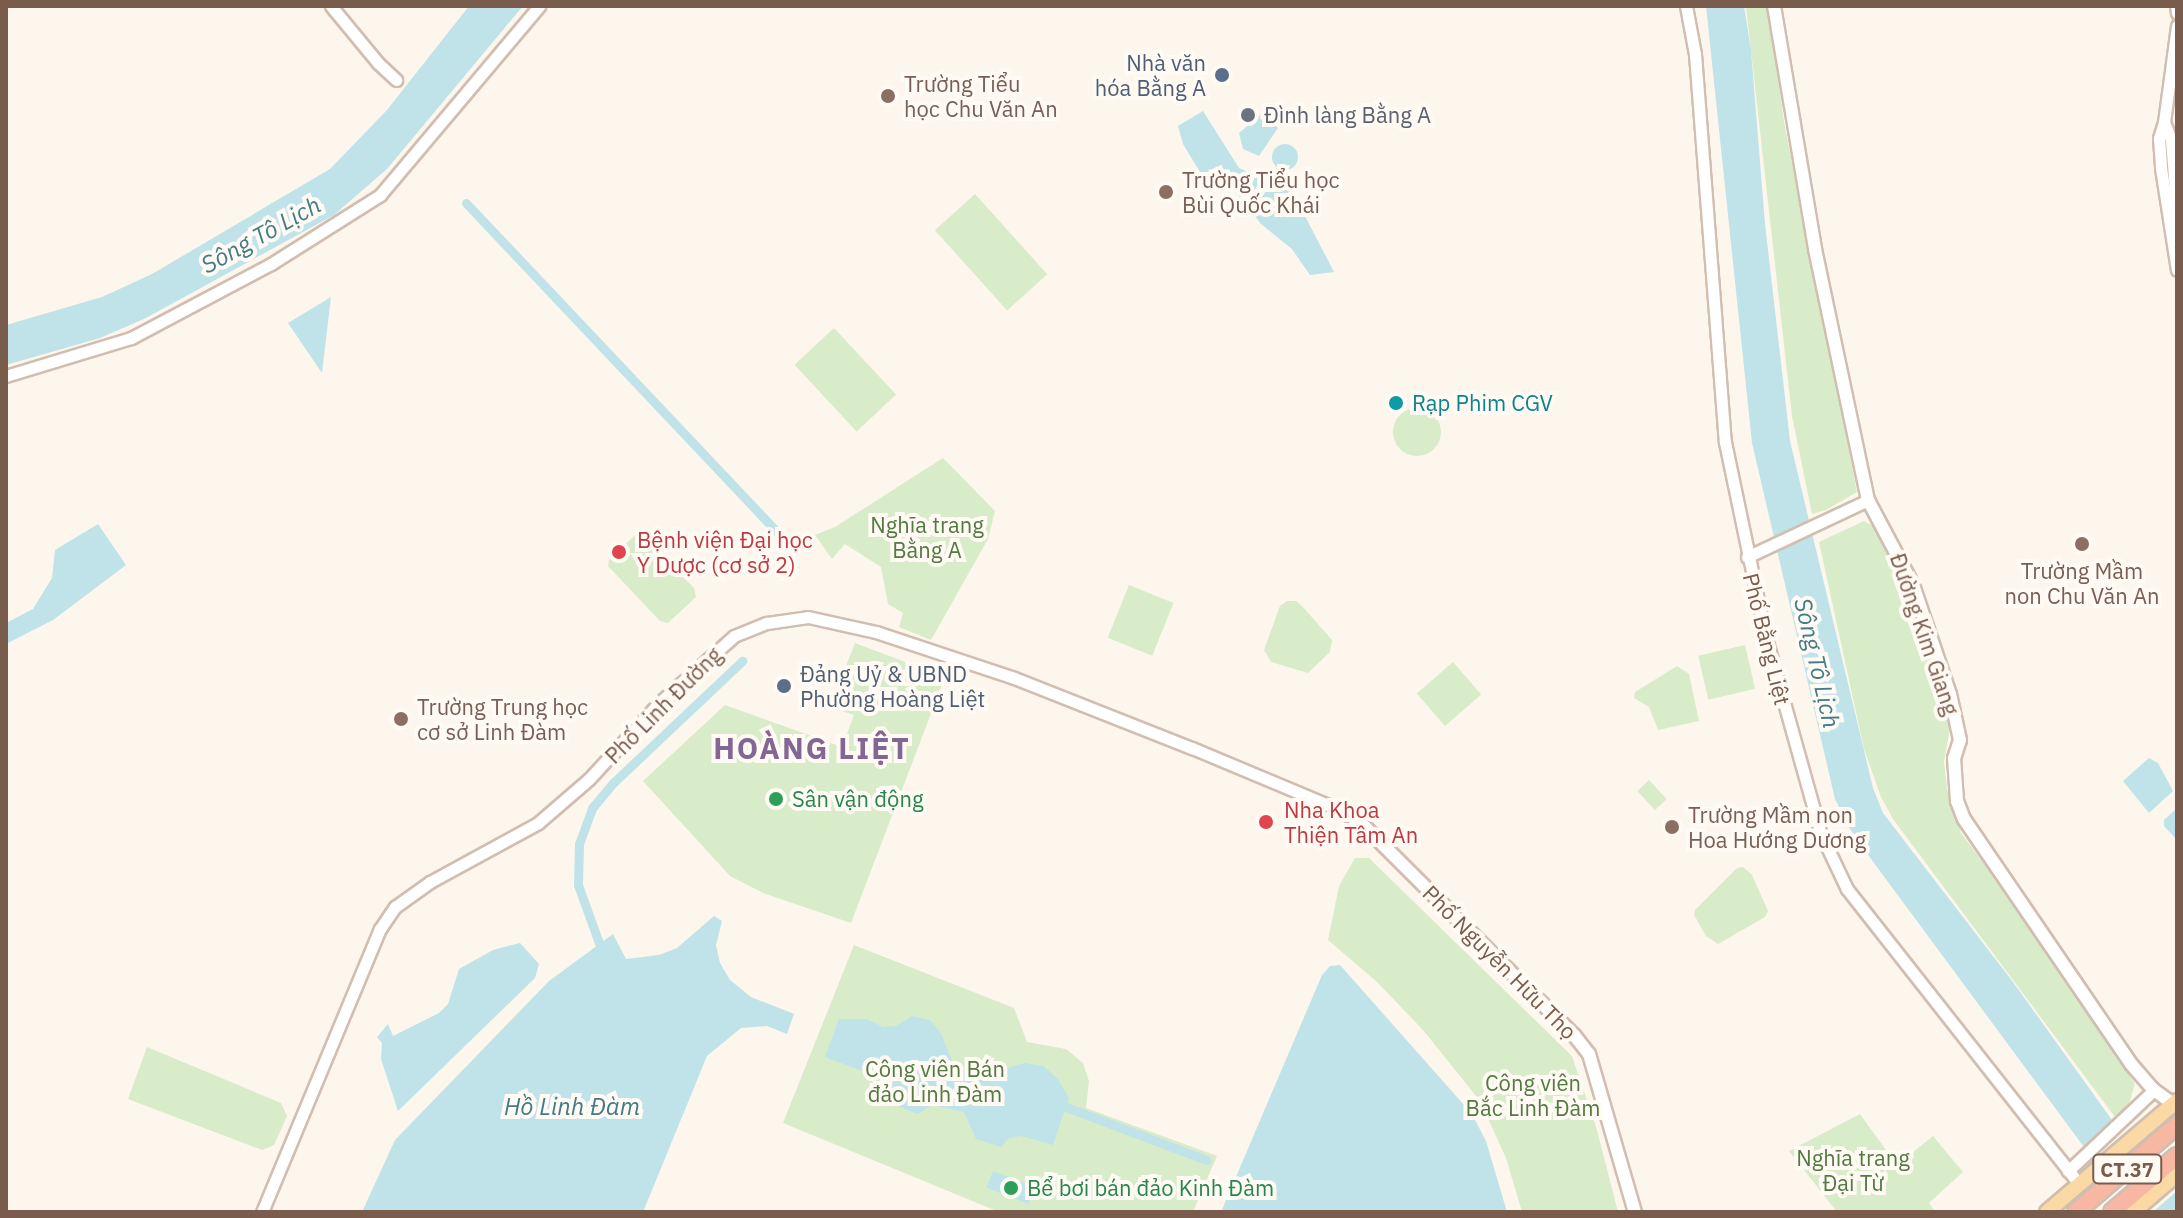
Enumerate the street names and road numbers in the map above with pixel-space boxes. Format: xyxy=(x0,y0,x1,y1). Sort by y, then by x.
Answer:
street label: Đường Kim Giang xyxy=(1885,550,1965,718)
street label: Phố Bằng Liệt xyxy=(1738,570,1796,708)
street label: Phố Linh Đường xyxy=(599,641,727,769)
street label: Phố Nguyễn Hữu Thọ xyxy=(1418,880,1582,1044)
road number: CT.37 xyxy=(2091,1153,2163,1185)

